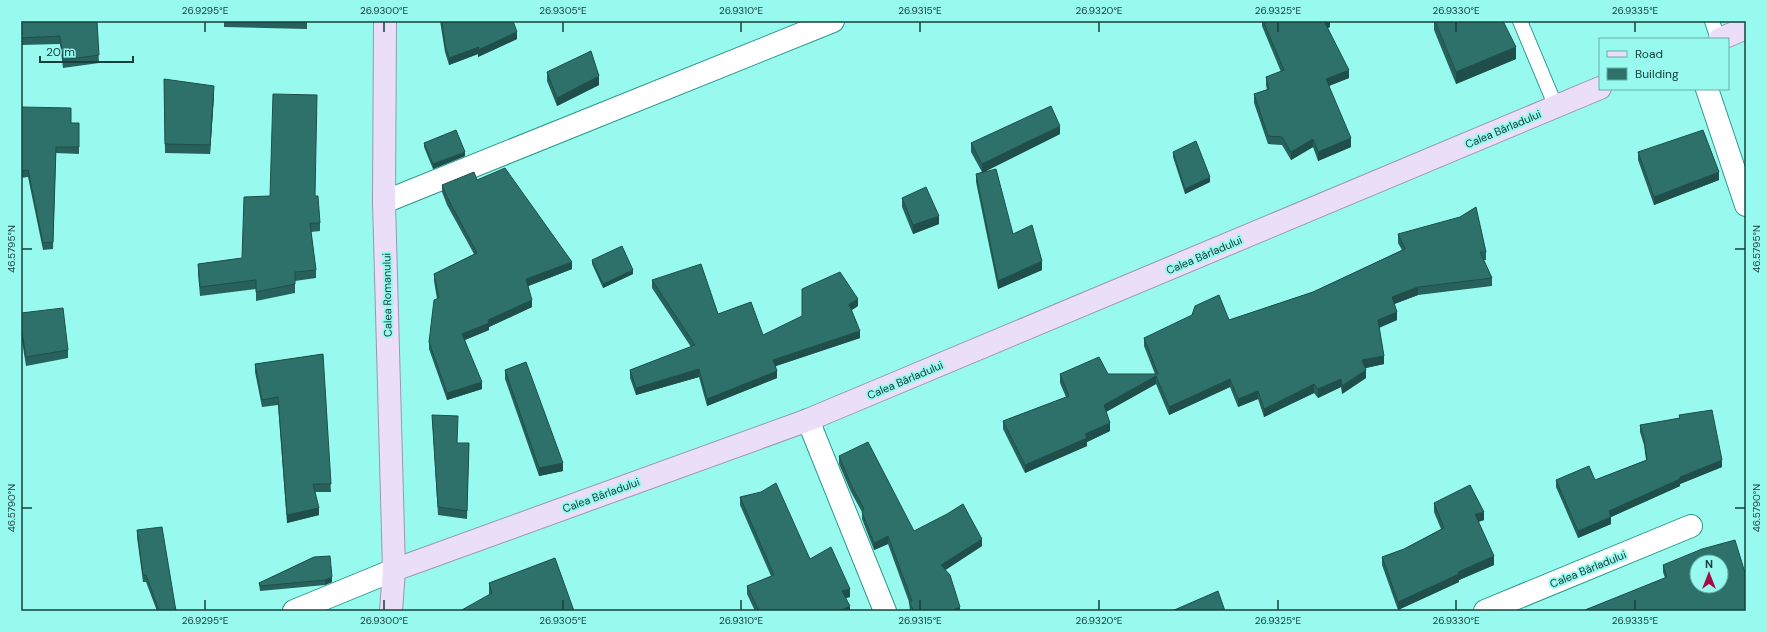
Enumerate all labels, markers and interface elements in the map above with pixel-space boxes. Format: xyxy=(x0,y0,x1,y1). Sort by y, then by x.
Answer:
text: 26.9295°E xyxy=(182,4,229,17)
text: 26.9300°E xyxy=(360,4,408,17)
text: 26.9305°E xyxy=(539,4,587,17)
text: 26.9310°E xyxy=(719,4,763,17)
text: 26.9315°E xyxy=(898,4,942,17)
text: 26.9320°E xyxy=(1076,4,1123,17)
text: 26.9325°E xyxy=(1255,4,1301,17)
text: 26.9330°E xyxy=(1432,4,1480,17)
text: 26.9335°E xyxy=(1612,4,1659,17)
scale bar xyxy=(40,38,133,64)
legend xyxy=(1599,38,1729,90)
text: 20 m xyxy=(46,44,75,60)
text: Road xyxy=(1635,46,1663,62)
text: Building xyxy=(1635,66,1679,82)
street label: Calea Bârladului xyxy=(1463,107,1543,151)
text: 46.5795°N xyxy=(5,225,18,273)
text: 46.5795°N xyxy=(1750,225,1763,273)
street label: Calea Bârladului xyxy=(1164,233,1244,277)
street label: Calea Romanului xyxy=(379,253,395,337)
street label: Calea Bârladului xyxy=(865,358,945,402)
street label: Calea Bârladului xyxy=(560,475,642,515)
text: 46.5790°N xyxy=(5,484,18,532)
text: 46.5790°N xyxy=(1750,484,1763,532)
street label: Calea Bârladului xyxy=(1548,547,1628,591)
north arrow xyxy=(1689,554,1729,594)
text: N xyxy=(1705,557,1713,571)
text: 26.9295°E xyxy=(182,614,229,627)
text: 26.9300°E xyxy=(360,614,408,627)
text: 26.9305°E xyxy=(539,614,587,627)
text: 26.9310°E xyxy=(719,614,763,627)
text: 26.9315°E xyxy=(898,614,942,627)
text: 26.9320°E xyxy=(1076,614,1123,627)
text: 26.9325°E xyxy=(1255,614,1301,627)
text: 26.9330°E xyxy=(1432,614,1480,627)
text: 26.9335°E xyxy=(1612,614,1659,627)

